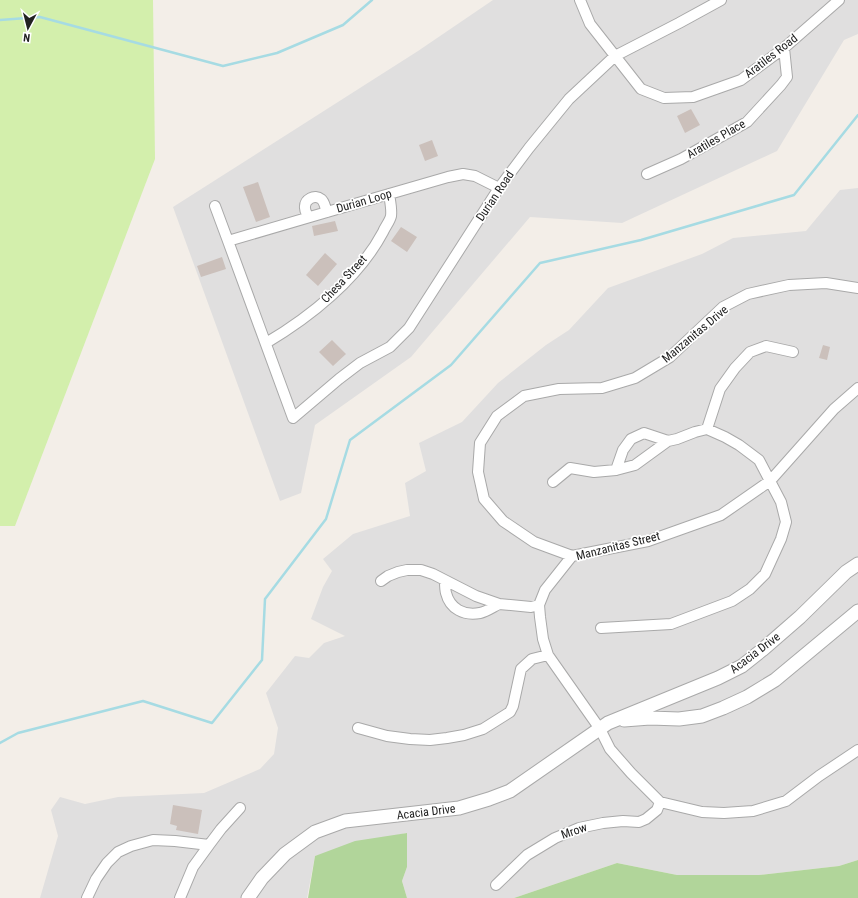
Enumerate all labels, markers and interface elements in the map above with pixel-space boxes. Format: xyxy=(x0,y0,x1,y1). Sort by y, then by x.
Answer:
north arrow xyxy=(8,8,48,48)
text: N xyxy=(22,31,31,44)
street label: Aratiles Road xyxy=(742,31,800,81)
street label: Aratiles Place xyxy=(684,116,748,161)
street label: Durian Road xyxy=(473,168,517,224)
street label: Durian Loop xyxy=(335,186,393,216)
street label: Chesa Street xyxy=(318,252,370,306)
street label: Manzanitas Drive xyxy=(659,302,731,366)
street label: Manzanitas Street xyxy=(575,529,662,563)
street label: Acacia Drive xyxy=(727,629,783,676)
street label: Acacia Drive xyxy=(396,801,456,823)
street label: Mrow xyxy=(559,820,589,842)

